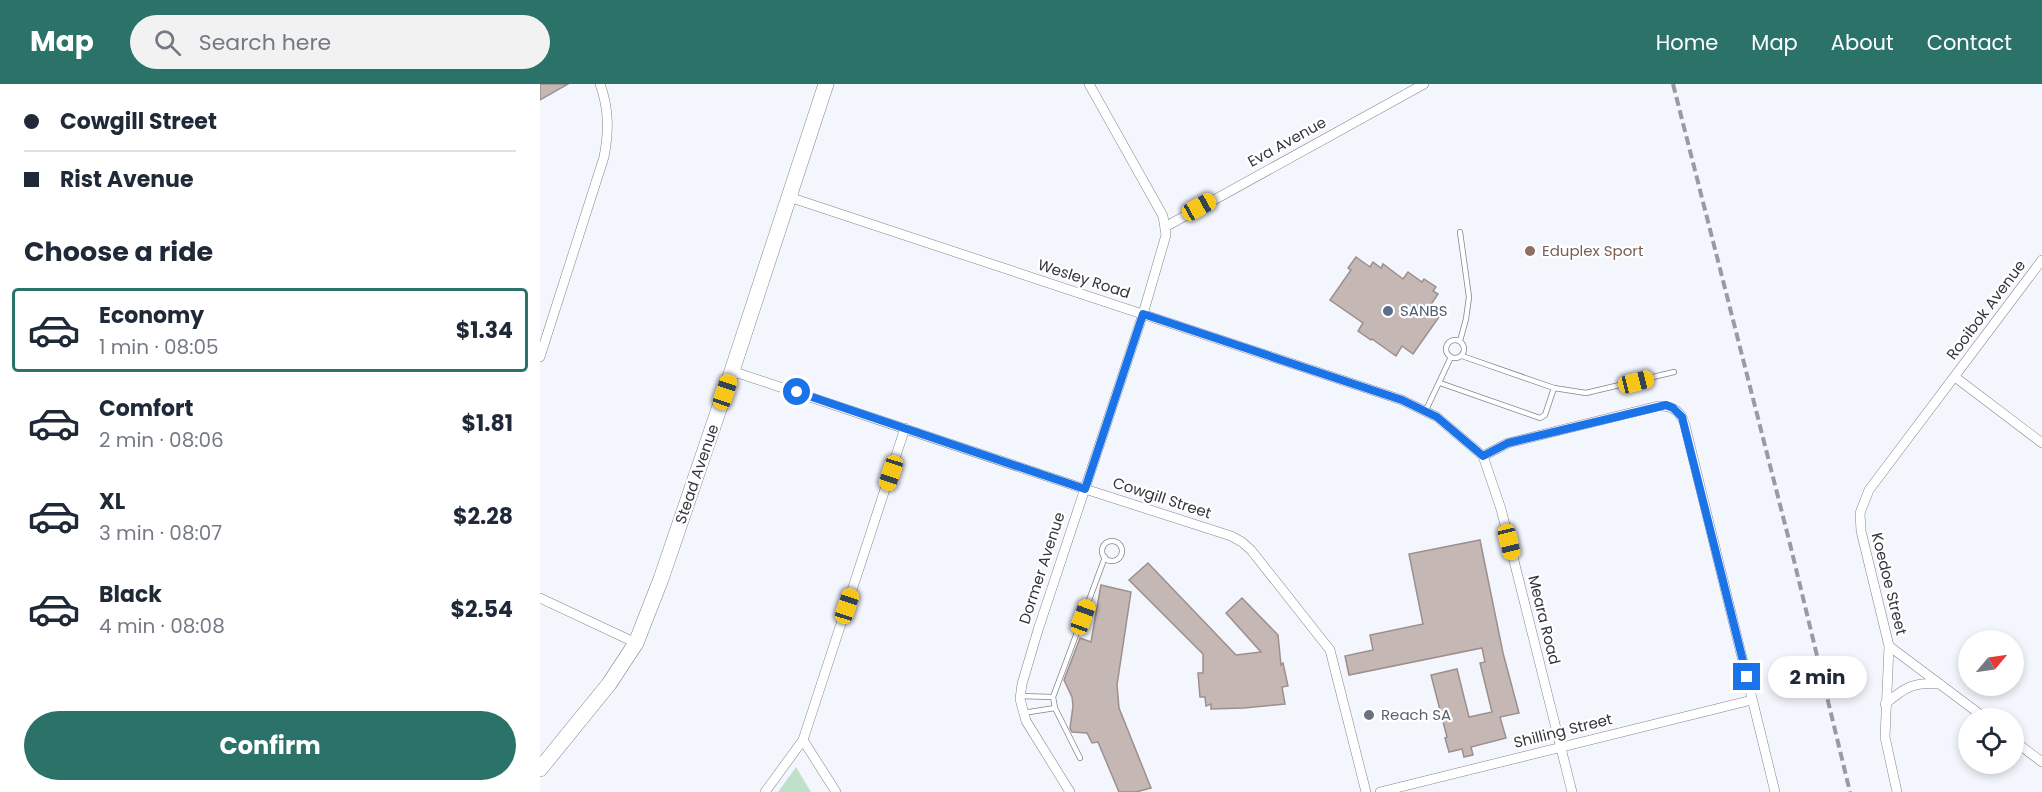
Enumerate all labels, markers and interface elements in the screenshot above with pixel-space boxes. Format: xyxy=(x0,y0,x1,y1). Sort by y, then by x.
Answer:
search box xyxy=(130,15,550,69)
text: Map xyxy=(30,22,94,61)
icon: search xyxy=(151,26,184,59)
text: Search here xyxy=(199,27,331,58)
text: Home xyxy=(1656,28,1718,57)
text: Map xyxy=(1751,28,1798,57)
text: About xyxy=(1831,28,1894,57)
text: Contact xyxy=(1927,28,2012,57)
text: Cowgill Street xyxy=(60,106,217,137)
street label: Eva Avenue xyxy=(1244,111,1330,172)
text: Rist Avenue xyxy=(60,164,193,195)
car xyxy=(1179,190,1219,224)
text: Choose a ride xyxy=(24,233,213,270)
place label: Eduplex Sport xyxy=(1542,240,1643,261)
marker: Eduplex Sport xyxy=(1523,244,1537,258)
street label: Wesley Road xyxy=(1035,254,1133,303)
street label: Rooibok Avenue xyxy=(1941,256,2030,364)
text: Economy xyxy=(99,300,204,331)
place label: SANBS xyxy=(1400,300,1447,321)
icon: car xyxy=(27,303,81,357)
marker: SANBS xyxy=(1381,304,1395,318)
text: $1.34 xyxy=(456,315,513,346)
text: 1 min · 08:05 xyxy=(99,333,219,361)
car xyxy=(1616,369,1656,395)
car xyxy=(711,372,739,412)
route start xyxy=(783,378,810,405)
text: Comfort xyxy=(99,393,193,424)
icon: car xyxy=(27,396,81,450)
text: $1.81 xyxy=(462,408,513,439)
street label: Stead Avenue xyxy=(670,421,723,527)
text: 2 min · 08:06 xyxy=(99,426,224,454)
car xyxy=(877,453,905,493)
street label: Cowgill Street xyxy=(1110,472,1214,523)
text: XL xyxy=(99,486,125,517)
icon: car xyxy=(27,489,81,543)
text: $2.28 xyxy=(453,501,513,532)
street label: Dormer Avenue xyxy=(1014,509,1070,626)
text: 3 min · 08:07 xyxy=(99,519,222,547)
car xyxy=(1496,522,1522,562)
street label: Koedoe Street xyxy=(1867,530,1912,637)
street label: Meara Road xyxy=(1523,573,1566,667)
text: Black xyxy=(99,579,162,610)
icon: car xyxy=(27,582,81,636)
car xyxy=(833,586,861,626)
text: $2.54 xyxy=(451,594,513,625)
car xyxy=(1068,597,1098,637)
text: 4 min · 08:08 xyxy=(99,612,225,640)
north arrow xyxy=(1958,630,2024,696)
map controls xyxy=(1958,630,2024,774)
callout: 2 min xyxy=(1768,656,1867,698)
route end xyxy=(1733,663,1760,690)
text: 2 min xyxy=(1789,663,1846,691)
place label: Reach SA xyxy=(1381,704,1451,725)
marker: Reach SA xyxy=(1362,708,1376,722)
street label: Shilling Street xyxy=(1511,708,1614,753)
button: locate xyxy=(1958,708,2024,774)
button: Confirm xyxy=(24,711,516,780)

